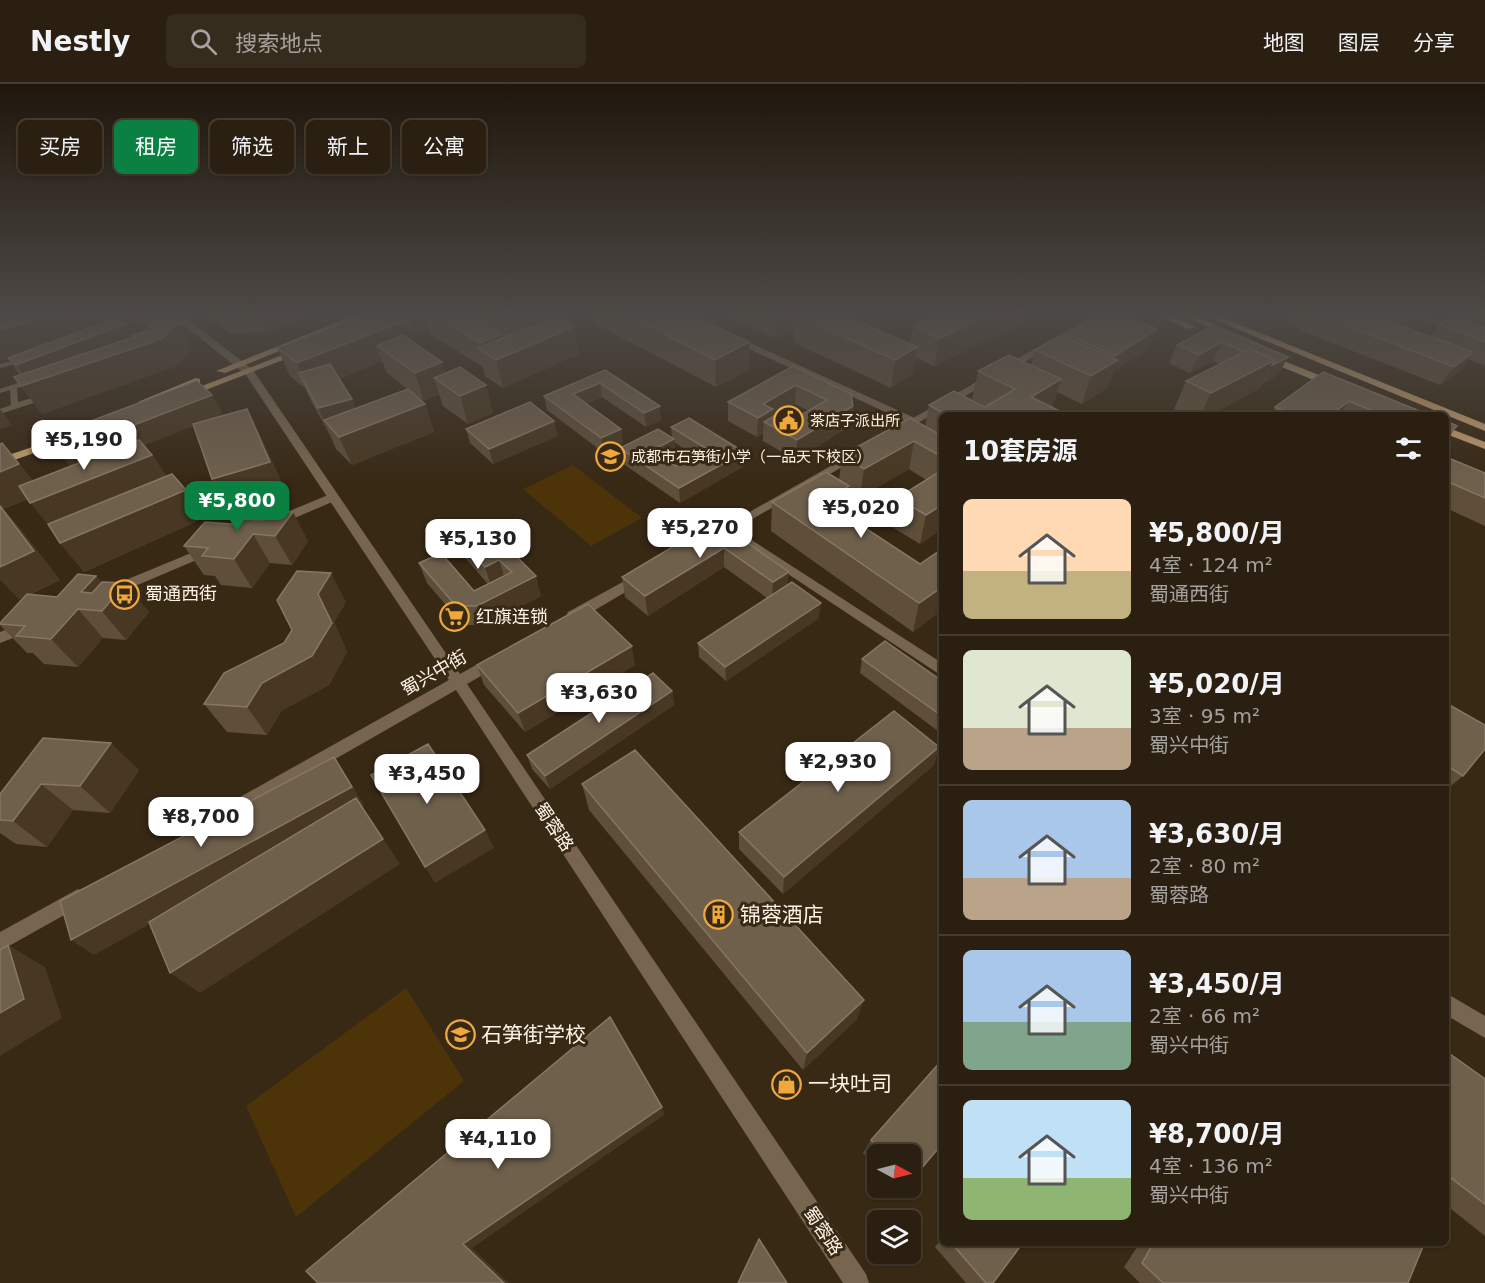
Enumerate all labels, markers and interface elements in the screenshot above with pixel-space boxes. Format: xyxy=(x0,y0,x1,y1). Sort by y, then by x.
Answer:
search box xyxy=(166,14,586,68)
text: Nestly xyxy=(30,25,130,58)
icon: search xyxy=(187,25,220,58)
text: 搜索地点 xyxy=(235,31,323,56)
text: 地图 xyxy=(1263,31,1305,55)
text: 图层 xyxy=(1338,31,1380,55)
text: 分享 xyxy=(1413,31,1455,55)
chip: 买房 xyxy=(18,120,102,174)
chip: 租房 xyxy=(114,120,198,174)
chip: 筛选 xyxy=(210,120,294,174)
chip: 新上 xyxy=(306,120,390,174)
chip: 公寓 xyxy=(402,120,486,174)
public building icon: 茶店子派出所 xyxy=(773,405,805,437)
place label: 茶店子派出所 xyxy=(810,412,900,430)
pin: ¥5,190 xyxy=(35,420,133,471)
text: ¥5,190 xyxy=(45,427,123,451)
icon: filters xyxy=(1392,432,1425,465)
text: 10套房源 xyxy=(963,436,1077,466)
school or university icon: 成都市石笋街小学（一品天下校区） xyxy=(594,441,626,473)
place label: 成都市石笋街小学（一品天下校区） xyxy=(631,448,871,466)
pin: ¥5,800 xyxy=(188,481,286,532)
text: ¥5,800 xyxy=(198,488,276,512)
pin: ¥5,020 xyxy=(812,488,910,539)
text: ¥5,020 xyxy=(822,495,900,519)
pin: ¥5,270 xyxy=(651,508,749,559)
text: ¥5,270 xyxy=(661,515,739,539)
text: ¥5,800/月 xyxy=(1149,518,1285,548)
pin: ¥5,130 xyxy=(429,519,527,570)
icon: home xyxy=(1011,523,1083,595)
text: ¥5,130 xyxy=(439,526,517,550)
text: 4室 · 124 m² xyxy=(1149,553,1273,577)
bus stop icon: 蜀通西街 xyxy=(108,578,140,610)
text: 蜀通西街 xyxy=(1149,582,1229,606)
place label: 蜀通西街 xyxy=(145,583,217,604)
supermarket icon: 红旗连锁 xyxy=(439,601,471,633)
place label: 红旗连锁 xyxy=(476,606,548,627)
street label: 蜀兴中街 xyxy=(397,645,470,700)
text: ¥5,020/月 xyxy=(1149,669,1285,699)
pin: ¥3,630 xyxy=(550,673,648,724)
icon: home xyxy=(1011,674,1083,746)
text: ¥3,630 xyxy=(560,680,638,704)
text: 3室 · 95 m² xyxy=(1149,704,1260,728)
text: 蜀兴中街 xyxy=(1149,733,1229,757)
pin: ¥2,930 xyxy=(789,742,887,793)
text: ¥2,930 xyxy=(799,749,877,773)
pin: ¥3,450 xyxy=(378,754,476,805)
text: ¥3,450 xyxy=(388,761,466,785)
pin: ¥8,700 xyxy=(152,797,250,848)
street label: 蜀蓉路 xyxy=(531,798,578,855)
text: ¥8,700 xyxy=(162,804,240,828)
text: ¥3,630/月 xyxy=(1149,819,1285,849)
icon: home xyxy=(1011,824,1083,896)
text: 2室 · 80 m² xyxy=(1149,854,1260,878)
text: 蜀蓉路 xyxy=(1149,883,1209,907)
building icon: 锦蓉酒店 xyxy=(703,899,735,931)
place label: 锦蓉酒店 xyxy=(740,903,824,927)
text: ¥3,450/月 xyxy=(1149,969,1285,999)
icon: home xyxy=(1011,974,1083,1046)
text: 2室 · 66 m² xyxy=(1149,1004,1260,1028)
school or university icon: 石笋街学校 xyxy=(444,1019,476,1051)
place label: 石笋街学校 xyxy=(481,1023,586,1047)
text: 蜀兴中街 xyxy=(1149,1033,1229,1057)
shop icon: 一块吐司 xyxy=(771,1068,803,1100)
place label: 一块吐司 xyxy=(808,1072,892,1096)
pin: ¥4,110 xyxy=(449,1119,547,1170)
text: ¥8,700/月 xyxy=(1149,1119,1285,1149)
icon: home xyxy=(1011,1124,1083,1196)
text: ¥4,110 xyxy=(459,1126,537,1150)
north arrow xyxy=(867,1144,921,1198)
map controls xyxy=(867,1144,921,1264)
text: 4室 · 136 m² xyxy=(1149,1154,1273,1178)
text: 蜀兴中街 xyxy=(1149,1183,1229,1207)
street label: 蜀蓉路 xyxy=(800,1202,847,1259)
button: layers xyxy=(867,1210,921,1264)

